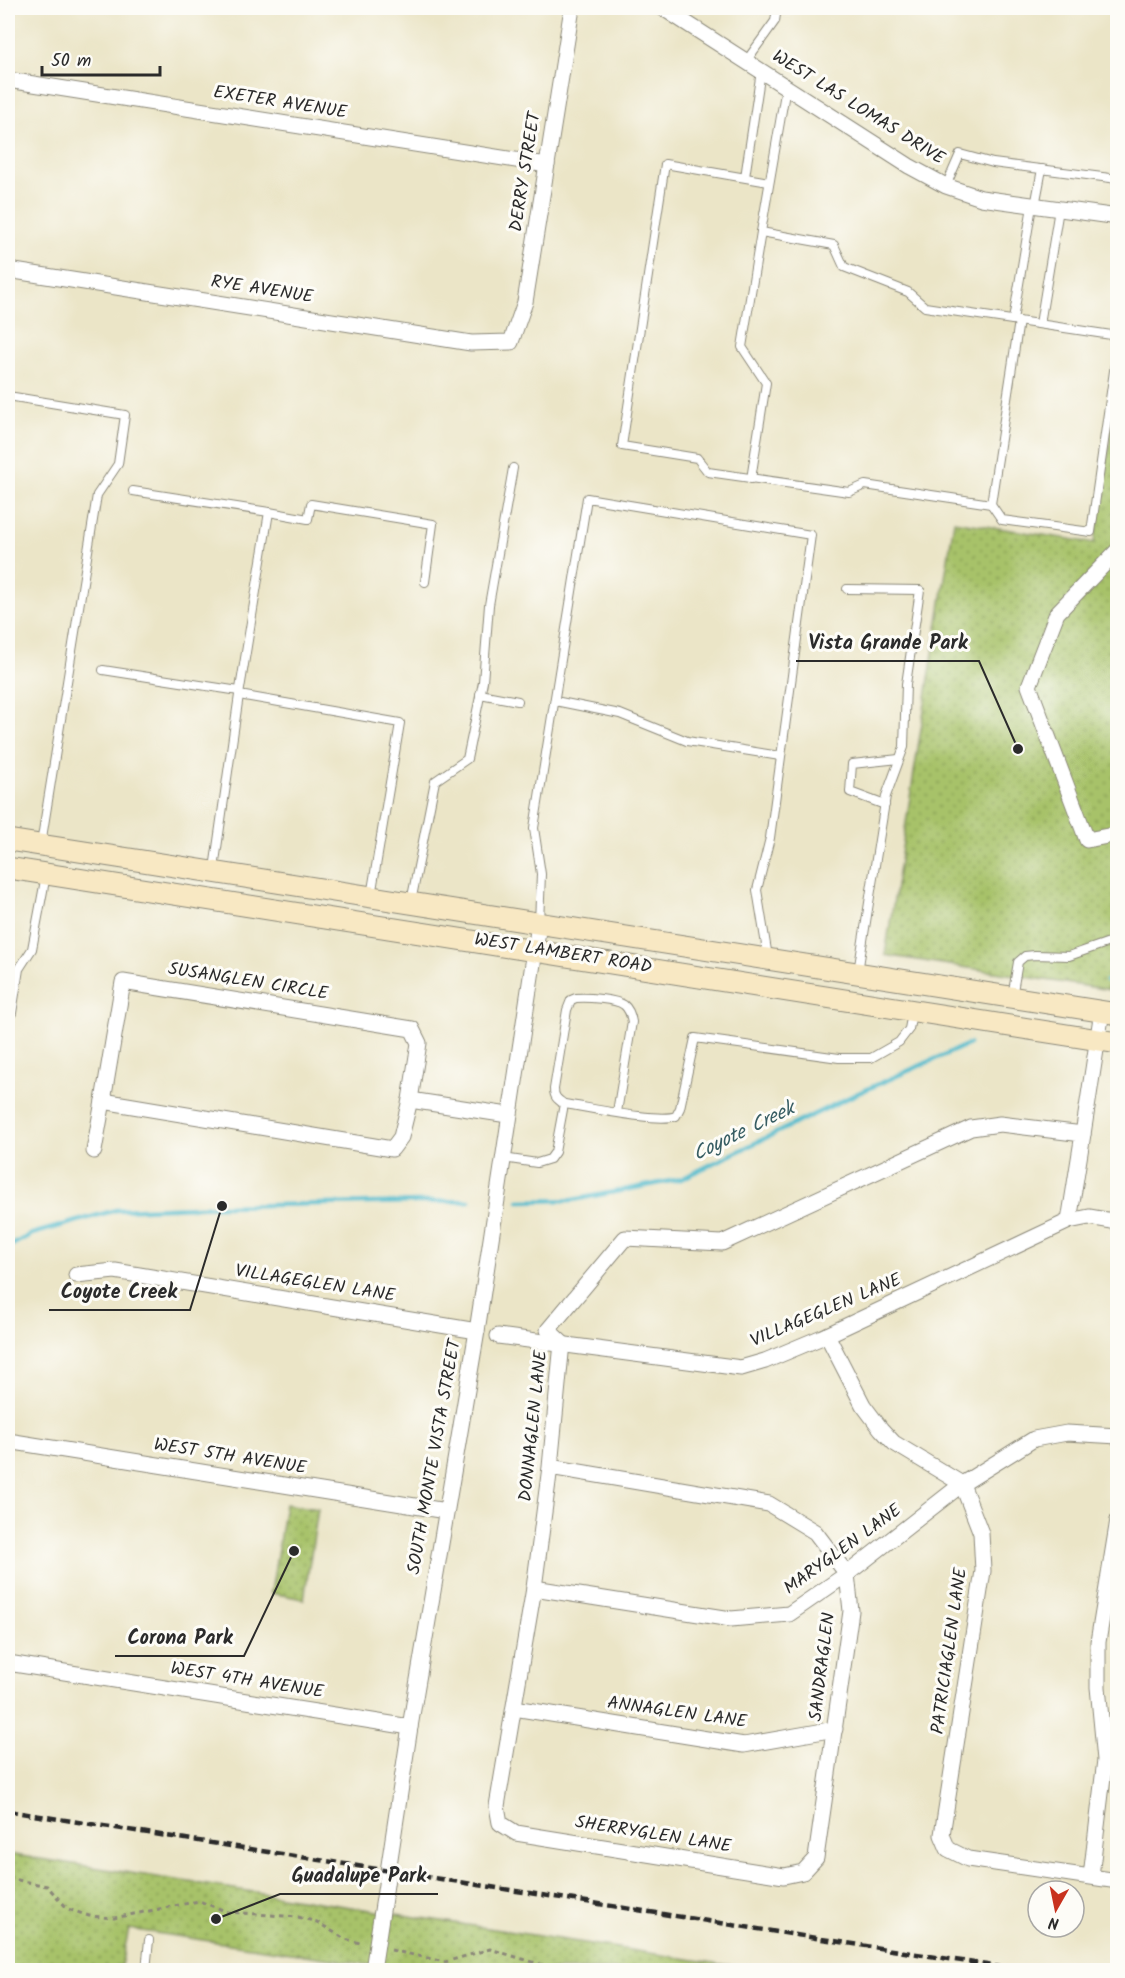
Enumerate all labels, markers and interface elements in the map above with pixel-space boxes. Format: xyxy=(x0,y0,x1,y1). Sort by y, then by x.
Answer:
scale bar xyxy=(42,39,160,77)
street label: WEST LAS LOMAS DRIVE xyxy=(766,43,951,173)
text: 50 m xyxy=(51,47,91,76)
street label: EXETER AVENUE xyxy=(211,78,349,128)
street label: DERRY STREET xyxy=(502,109,550,234)
street label: RYE AVENUE xyxy=(209,268,316,312)
callout: Vista Grande Park xyxy=(796,623,979,661)
text: Vista Grande Park xyxy=(808,628,969,660)
street label: WEST LAMBERT ROAD xyxy=(472,926,654,982)
street label: SUSANGLEN CIRCLE xyxy=(166,955,331,1009)
water label: Coyote Creek xyxy=(687,1092,803,1171)
street label: VILLAGEGLEN LANE xyxy=(233,1257,398,1311)
street label: VILLAGEGLEN LANE xyxy=(746,1266,906,1356)
callout: Coyote Creek xyxy=(49,1272,190,1310)
text: Coyote Creek xyxy=(61,1277,178,1309)
street label: SOUTH MONTE VISTA STREET xyxy=(400,1336,470,1577)
street label: DONNAGLEN LANE xyxy=(512,1348,556,1503)
street label: WEST 5TH AVENUE xyxy=(152,1431,309,1483)
street label: MARYGLEN LANE xyxy=(778,1497,909,1603)
street label: PATRICIAGLEN LANE xyxy=(924,1565,976,1736)
street label: SANDRAGLEN xyxy=(802,1611,844,1723)
callout: Corona Park xyxy=(115,1618,244,1656)
text: Corona Park xyxy=(127,1623,234,1655)
street label: WEST 4TH AVENUE xyxy=(168,1655,326,1707)
street label: ANNAGLEN LANE xyxy=(605,1689,749,1737)
street label: SHERRYGLEN LANE xyxy=(573,1808,734,1862)
callout: Guadalupe Park xyxy=(280,1856,438,1894)
text: Guadalupe Park xyxy=(292,1861,427,1893)
north arrow xyxy=(1026,1879,1086,1939)
text: N xyxy=(1047,1909,1061,1935)

